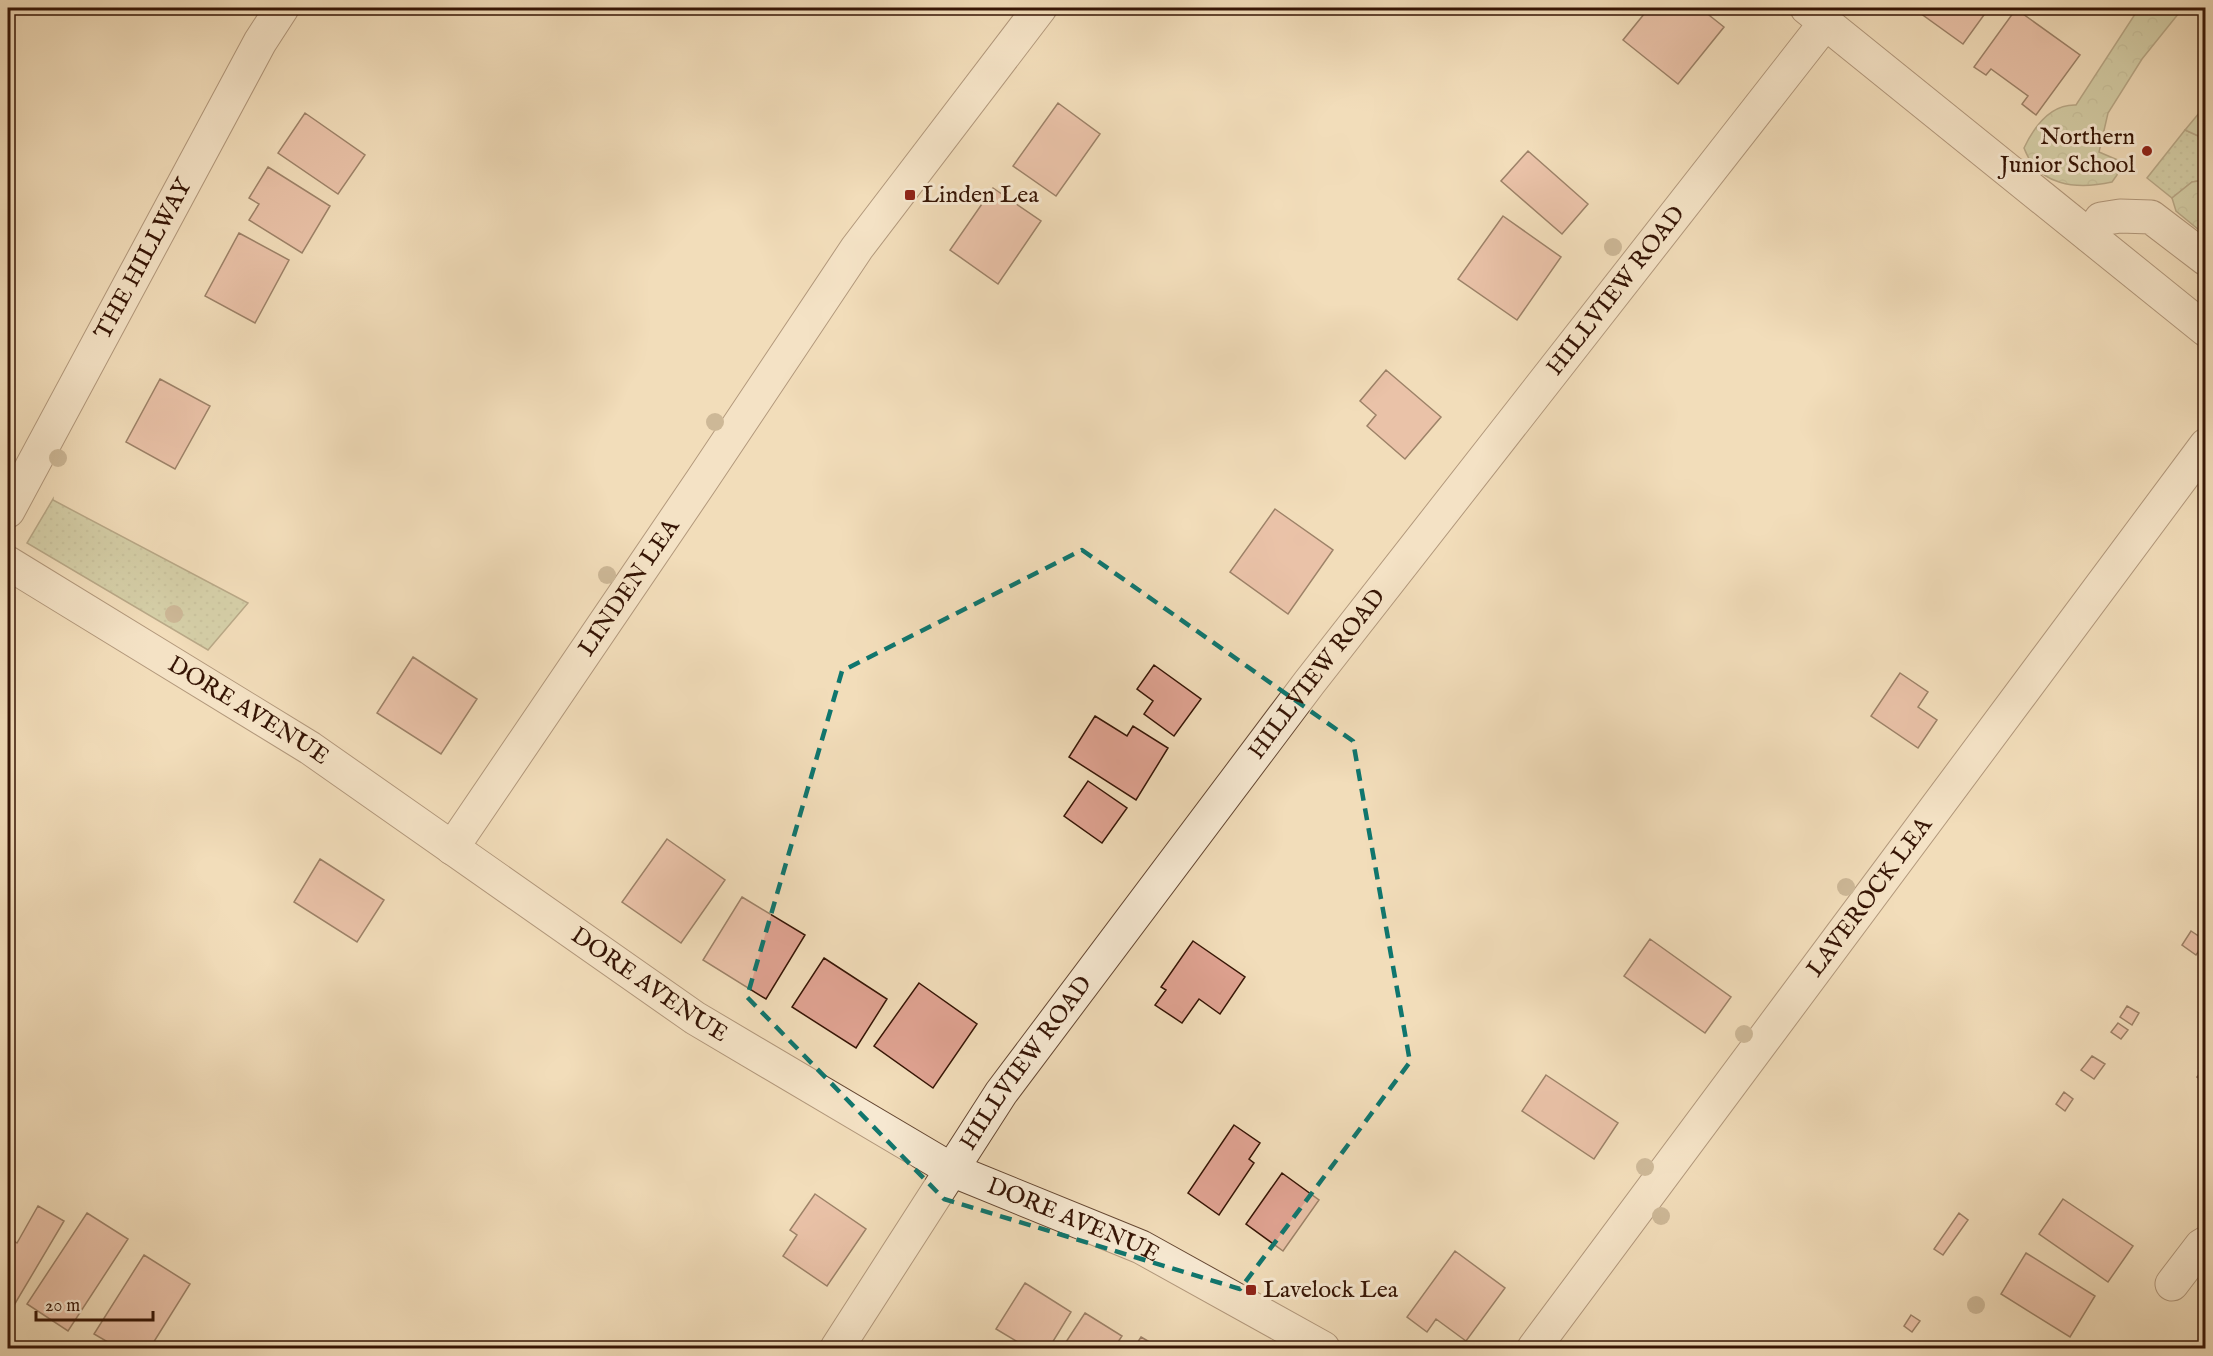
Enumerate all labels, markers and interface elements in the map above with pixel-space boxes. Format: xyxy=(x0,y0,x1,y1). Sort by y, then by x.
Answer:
place label: Northern Junior School xyxy=(1997,122,2135,181)
marker: Northern Junior School xyxy=(2140,144,2154,158)
street label: THE HILLWAY xyxy=(87,172,200,345)
place label: Linden Lea xyxy=(922,180,1039,211)
marker: Linden Lea xyxy=(903,188,917,202)
street label: HILLVIEW ROAD xyxy=(1540,199,1692,382)
street label: LINDEN LEA xyxy=(571,512,687,662)
street label: HILLVIEW ROAD xyxy=(1241,582,1393,766)
street label: DORE AVENUE xyxy=(162,649,335,772)
street label: LAVEROCK LEA xyxy=(1800,810,1940,983)
street label: DORE AVENUE xyxy=(565,920,734,1050)
street label: HILLVIEW ROAD xyxy=(953,970,1099,1156)
street label: DORE AVENUE xyxy=(982,1170,1165,1270)
place label: Lavelock Lea xyxy=(1263,1275,1399,1306)
marker: Lavelock Lea xyxy=(1244,1283,1258,1297)
scale bar xyxy=(36,1284,153,1322)
text: 20 m xyxy=(45,1295,80,1318)

